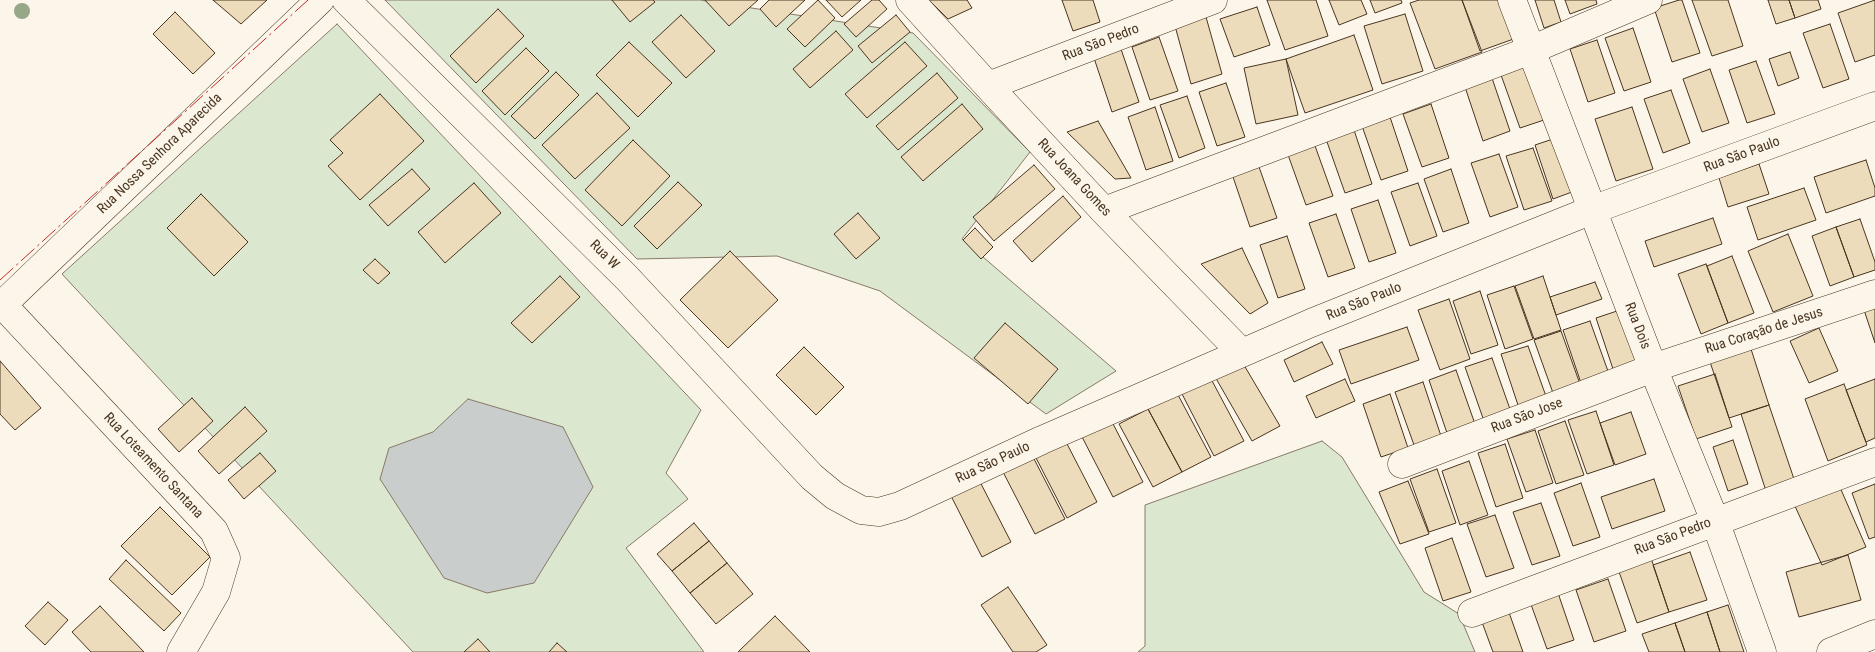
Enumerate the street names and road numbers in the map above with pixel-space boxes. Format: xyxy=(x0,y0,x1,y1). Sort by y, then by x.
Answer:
street label: Rua São Pedro xyxy=(1060,21,1142,65)
street label: Rua Nossa Senhora Aparecida xyxy=(94,90,226,218)
street label: Rua São Paulo xyxy=(1702,133,1782,177)
street label: Rua Joana Gomes xyxy=(1034,136,1114,220)
street label: Rua W xyxy=(586,237,622,273)
street label: Rua São Paulo xyxy=(1324,279,1404,325)
street label: Rua Dois xyxy=(1620,300,1654,352)
street label: Rua Coração de Jesus xyxy=(1703,304,1825,358)
street label: Rua São Jose xyxy=(1489,395,1565,437)
street label: Rua Loteamento Santana xyxy=(100,410,206,522)
street label: Rua São Paulo xyxy=(953,439,1033,487)
street label: Rua São Pedro xyxy=(1632,515,1714,559)

